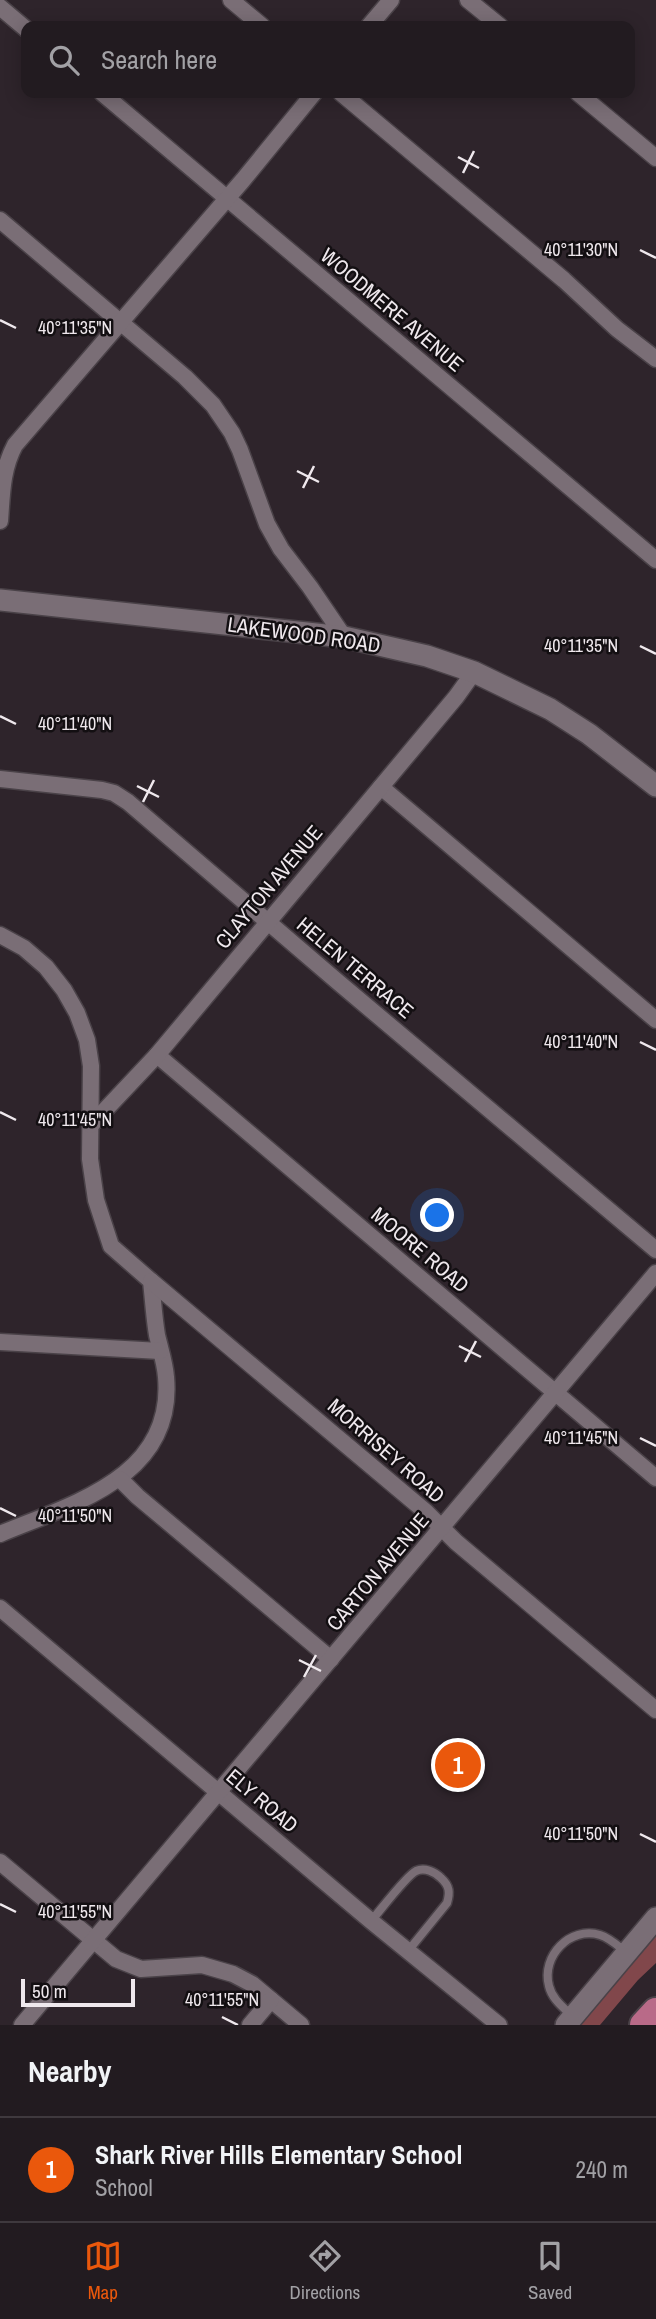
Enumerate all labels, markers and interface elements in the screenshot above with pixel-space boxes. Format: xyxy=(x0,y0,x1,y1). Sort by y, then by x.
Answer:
search box xyxy=(21,21,635,98)
icon: search xyxy=(45,41,83,79)
text: Search here xyxy=(101,42,217,77)
text: 40°11'30"N xyxy=(544,237,618,262)
street label: WOODMERE AVENUE xyxy=(315,241,470,378)
text: 40°11'35"N xyxy=(38,315,112,340)
street label: LAKEWOOD ROAD xyxy=(226,609,382,660)
text: 40°11'35"N xyxy=(544,633,618,658)
text: 40°11'40"N xyxy=(38,711,112,736)
street label: CLAYTON AVENUE xyxy=(208,819,329,955)
street label: HELEN TERRACE xyxy=(291,910,420,1025)
text: 40°11'40"N xyxy=(544,1029,618,1054)
text: 40°11'45"N xyxy=(38,1107,112,1132)
your location xyxy=(420,1198,454,1232)
street label: MOORE ROAD xyxy=(365,1200,475,1299)
street label: MORRISEY ROAD xyxy=(322,1392,451,1509)
text: 40°11'45"N xyxy=(544,1425,618,1450)
text: 40°11'50"N xyxy=(38,1503,112,1528)
street label: CARTON AVENUE xyxy=(320,1507,435,1637)
pin: 1 xyxy=(435,1739,481,1791)
street label: ELY ROAD xyxy=(220,1762,304,1839)
text: 40°11'50"N xyxy=(544,1821,618,1846)
text: 40°11'55"N xyxy=(38,1899,112,1924)
scale bar xyxy=(21,1976,135,2008)
text: 50 m xyxy=(32,1978,67,2004)
text: 40°11'55"N xyxy=(185,1987,259,2012)
text: Nearby xyxy=(28,2051,111,2091)
text: Shark River Hills Elementary School xyxy=(95,2137,462,2172)
text: 1 xyxy=(46,2154,56,2185)
text: 240 m xyxy=(576,2154,628,2185)
text: School xyxy=(95,2172,153,2203)
tab: Map xyxy=(84,2237,122,2305)
tab: Directions xyxy=(289,2237,360,2305)
tab: Saved xyxy=(528,2237,572,2305)

